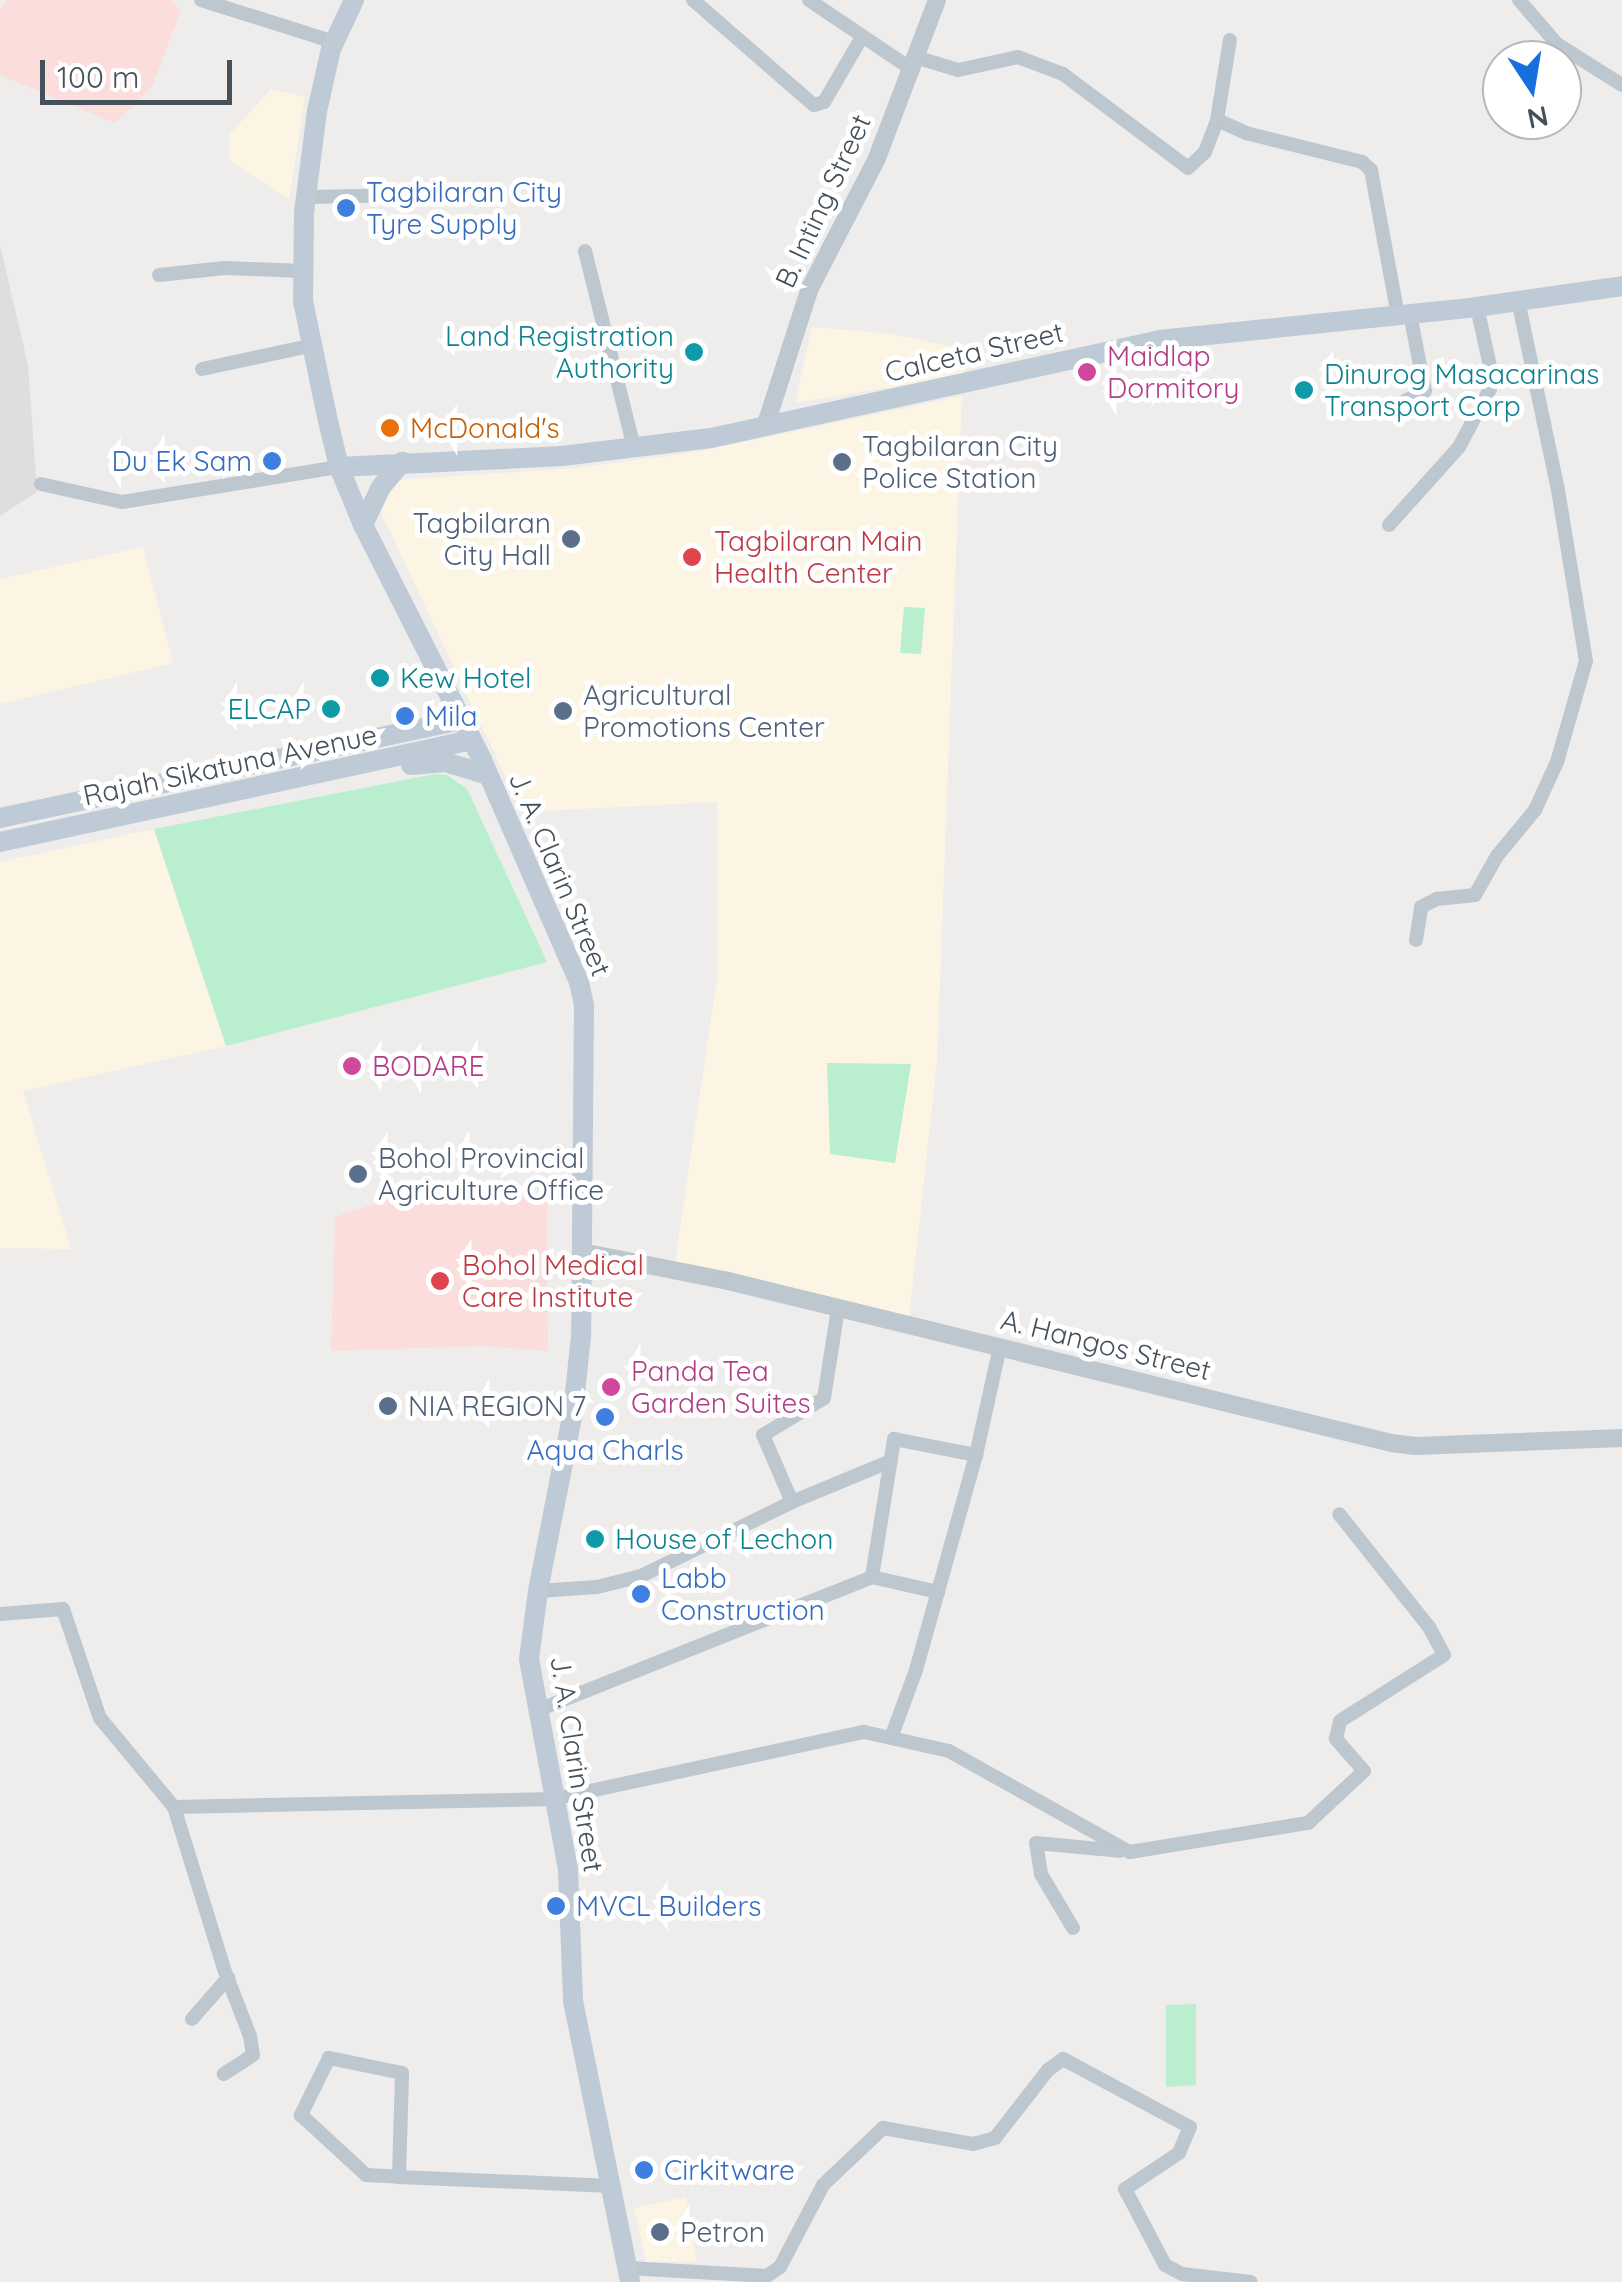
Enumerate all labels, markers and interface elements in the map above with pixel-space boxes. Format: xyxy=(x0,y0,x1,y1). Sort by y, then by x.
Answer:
scale bar xyxy=(45,40,238,102)
north arrow xyxy=(1482,40,1582,140)
text: 100 m xyxy=(57,58,139,96)
text: N xyxy=(1524,99,1552,137)
street label: B. Inting Street xyxy=(768,109,878,293)
place label: Tagbilaran City Tyre Supply xyxy=(366,175,562,241)
marker: Tagbilaran City Tyre Supply xyxy=(335,197,357,219)
street label: Calceta Street xyxy=(881,315,1067,389)
place label: Land Registration Authority xyxy=(445,319,674,385)
place label: Maidlap Dormitory xyxy=(1107,339,1240,405)
marker: Land Registration Authority xyxy=(683,341,705,363)
place label: Dinurog Masacarinas Transport Corp xyxy=(1324,357,1599,423)
marker: Maidlap Dormitory xyxy=(1076,361,1098,383)
marker: Dinurog Masacarinas Transport Corp xyxy=(1293,379,1315,401)
place label: McDonald's xyxy=(410,411,560,445)
marker: McDonald's xyxy=(379,417,401,439)
place label: Tagbilaran City Police Station xyxy=(862,429,1058,495)
place label: Du Ek Sam xyxy=(112,444,252,478)
marker: Du Ek Sam xyxy=(261,450,283,472)
marker: Tagbilaran City Police Station xyxy=(831,451,853,473)
place label: Tagbilaran City Hall xyxy=(412,506,551,572)
place label: Tagbilaran Main Health Center xyxy=(714,524,922,590)
marker: Tagbilaran City Hall xyxy=(560,528,582,550)
marker: Tagbilaran Main Health Center xyxy=(679,544,705,570)
place label: Kew Hotel xyxy=(400,661,532,695)
marker: Kew Hotel xyxy=(369,667,391,689)
place label: Agricultural Promotions Center xyxy=(583,678,825,744)
place label: ELCAP xyxy=(227,692,311,726)
marker: ELCAP xyxy=(320,698,342,720)
place label: Mila xyxy=(425,699,478,733)
marker: Agricultural Promotions Center xyxy=(552,700,574,722)
marker: Mila xyxy=(394,705,416,727)
street label: Rajah Sikatuna Avenue xyxy=(80,717,380,813)
street label: J. A. Clarin Street xyxy=(502,767,618,981)
place label: BODARE xyxy=(372,1049,484,1083)
marker: BODARE xyxy=(341,1055,363,1077)
place label: Bohol Provincial Agriculture Office xyxy=(378,1141,604,1207)
marker: Bohol Provincial Agriculture Office xyxy=(347,1163,369,1185)
place label: Bohol Medical Care Institute xyxy=(462,1248,644,1314)
marker: Bohol Medical Care Institute xyxy=(427,1268,453,1294)
street label: A. Hangos Street xyxy=(998,1303,1214,1387)
place label: Panda Tea Garden Suites xyxy=(631,1354,811,1420)
marker: Panda Tea Garden Suites xyxy=(600,1376,622,1398)
place label: NIA REGION 7 xyxy=(408,1389,586,1423)
marker: NIA REGION 7 xyxy=(377,1395,399,1417)
marker: Aqua Charls xyxy=(594,1406,616,1428)
place label: Aqua Charls xyxy=(526,1433,684,1467)
place label: House of Lechon xyxy=(615,1522,833,1556)
marker: House of Lechon xyxy=(584,1528,606,1550)
place label: Labb Construction xyxy=(661,1561,825,1627)
marker: Labb Construction xyxy=(630,1583,652,1605)
street label: J. A. Clarin Street xyxy=(543,1654,611,1874)
place label: MVCL Builders xyxy=(576,1889,761,1923)
marker: MVCL Builders xyxy=(545,1895,567,1917)
place label: Cirkitware xyxy=(664,2153,795,2187)
marker: Cirkitware xyxy=(633,2159,655,2181)
place label: Petron xyxy=(680,2215,765,2249)
marker: Petron xyxy=(649,2221,671,2243)

